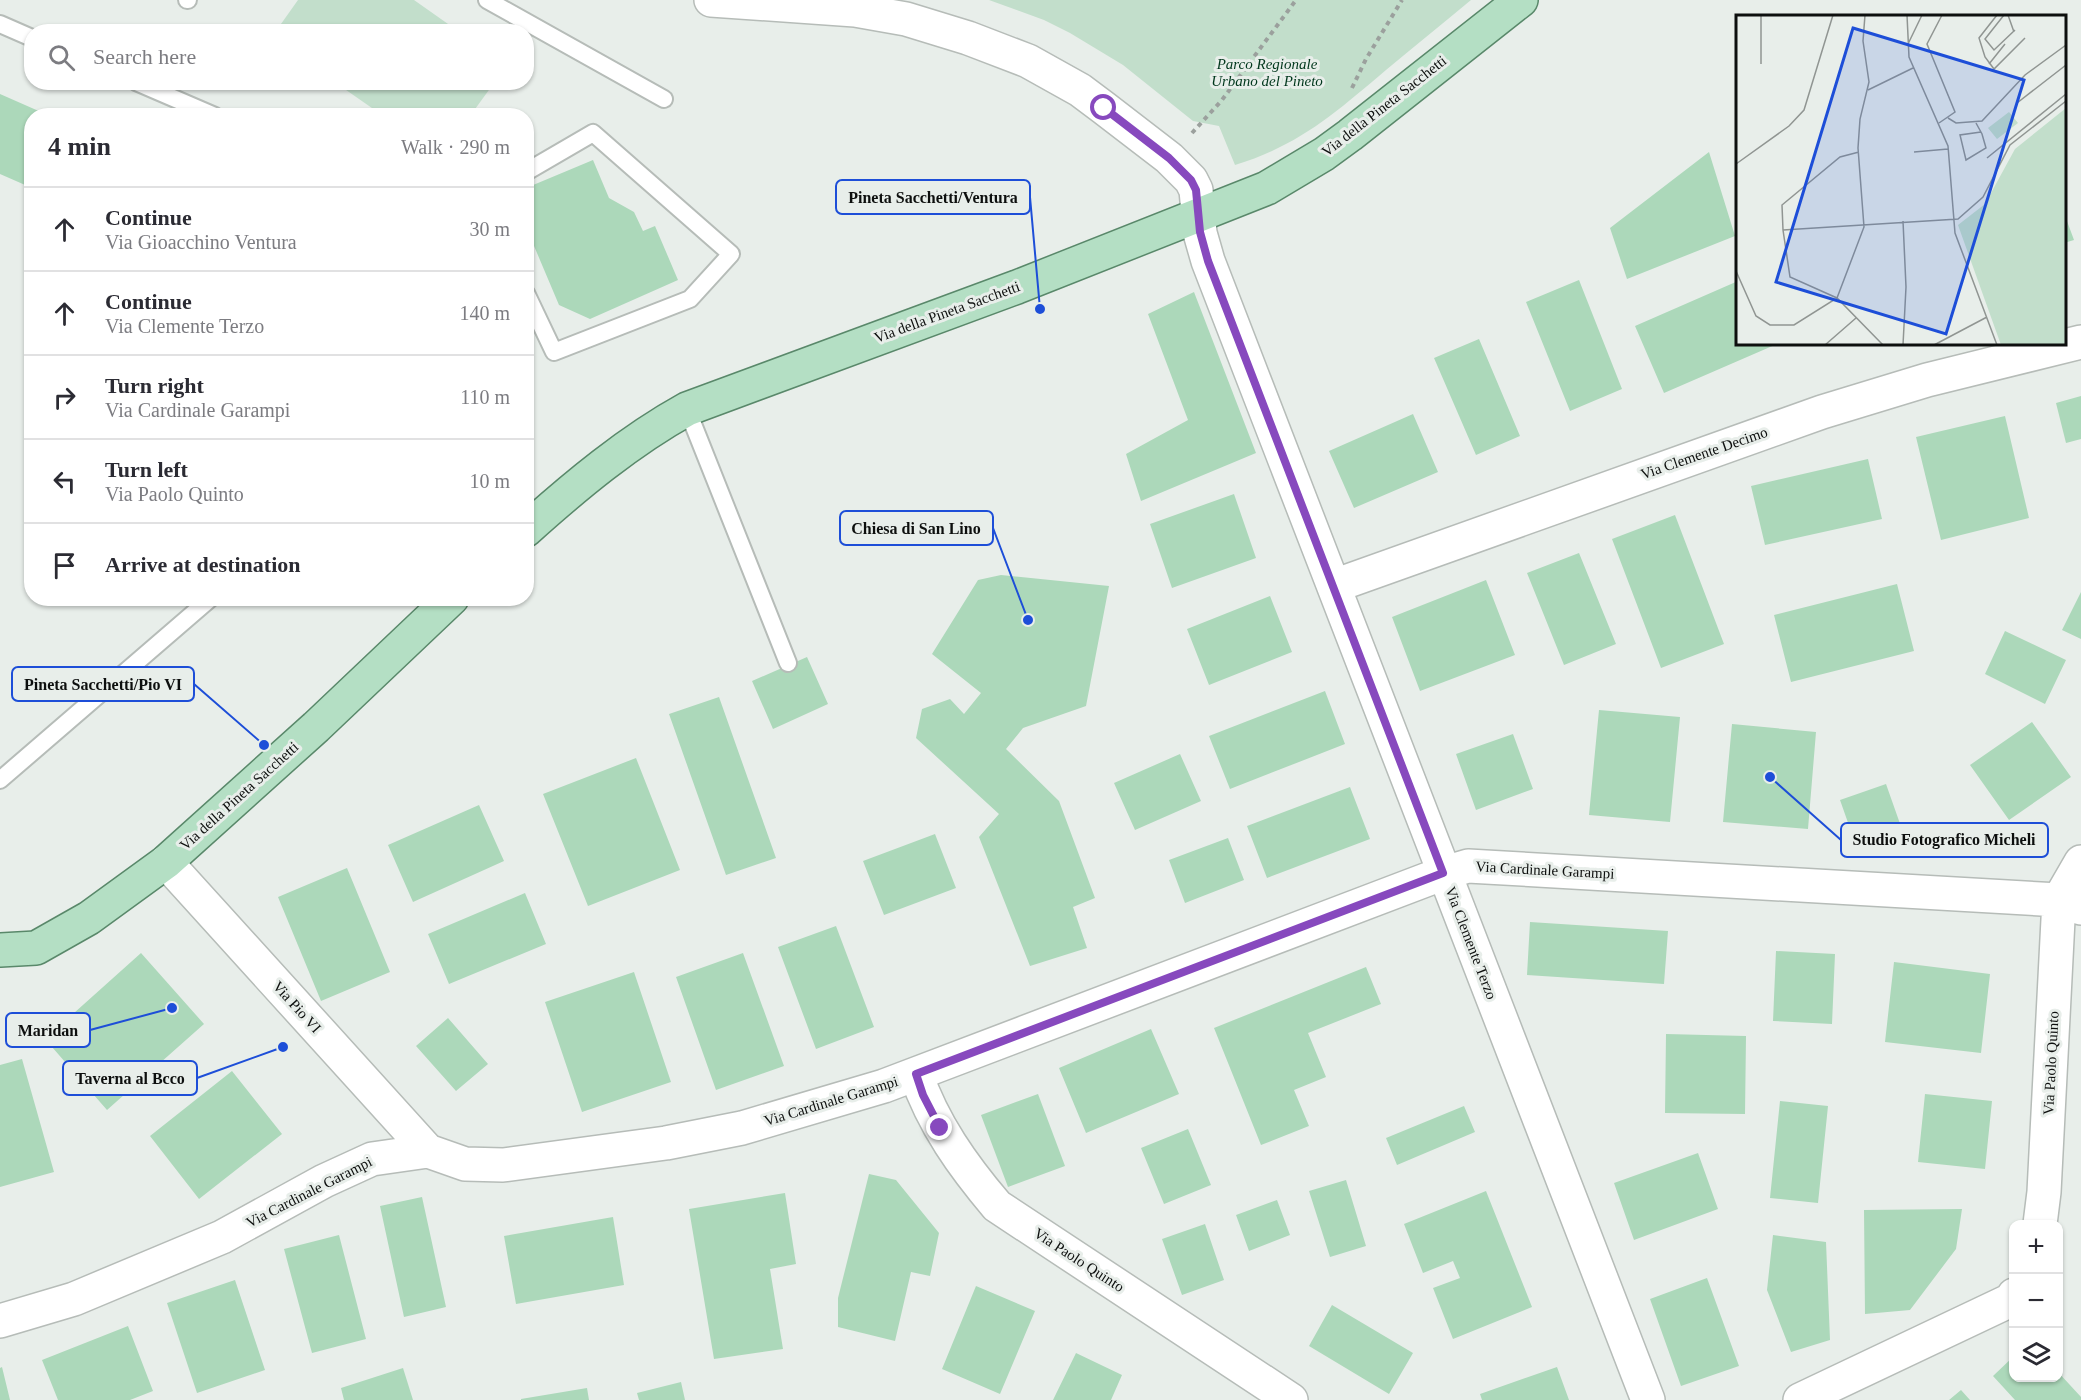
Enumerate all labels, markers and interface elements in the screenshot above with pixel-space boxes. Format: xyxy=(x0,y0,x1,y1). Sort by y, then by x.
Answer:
inset map xyxy=(1736,15,2066,345)
search box xyxy=(24,24,534,90)
icon: search xyxy=(45,41,78,74)
text: Search here xyxy=(93,44,196,69)
street label: Via della Pineta Sacchetti xyxy=(1319,52,1449,160)
park label: Parco Regionale Urbano del Pineto xyxy=(1211,56,1323,89)
route start xyxy=(1090,94,1116,120)
text: 4 min xyxy=(48,132,111,161)
text: Walk · 290 m xyxy=(401,136,510,158)
callout: Pineta Sacchetti/Ventura xyxy=(836,180,1030,214)
text: Pineta Sacchetti/Ventura xyxy=(848,189,1018,206)
text: Continue xyxy=(105,205,192,230)
icon: ahead xyxy=(48,213,81,246)
text: 30 m xyxy=(469,218,510,240)
text: Via Gioacchino Ventura xyxy=(105,231,297,253)
street label: Via della Pineta Sacchetti xyxy=(872,278,1022,346)
text: Continue xyxy=(105,289,192,314)
icon: ahead xyxy=(48,297,81,330)
text: 140 m xyxy=(459,302,510,324)
text: Via Clemente Terzo xyxy=(105,315,264,337)
text: Turn right xyxy=(105,373,204,398)
icon: right xyxy=(48,381,81,414)
text: 110 m xyxy=(460,386,510,408)
text: Via Cardinale Garampi xyxy=(105,399,290,421)
street label: Via Clemente Decimo xyxy=(1638,424,1770,482)
text: Turn left xyxy=(105,457,188,482)
icon: left xyxy=(48,465,81,498)
text: 10 m xyxy=(469,470,510,492)
text: Via Paolo Quinto xyxy=(105,483,244,505)
callout: Chiesa di San Lino xyxy=(840,511,993,545)
text: Chiesa di San Lino xyxy=(851,520,981,537)
icon: arrive xyxy=(48,549,81,582)
text: Arrive at destination xyxy=(105,552,301,577)
callout: Pineta Sacchetti/Pio VI xyxy=(12,667,194,701)
text: Pineta Sacchetti/Pio VI xyxy=(24,676,182,693)
street label: Via della Pineta Sacchetti xyxy=(177,739,301,853)
callout: Studio Fotografico Micheli xyxy=(1841,823,2048,857)
text: Studio Fotografico Micheli xyxy=(1852,831,2036,849)
street label: Via Cardinale Garampi xyxy=(1475,858,1615,882)
street label: Via Clemente Terzo xyxy=(1442,884,1500,1002)
street label: Via Pio VI xyxy=(270,978,324,1036)
street label: Via Paolo Quinto xyxy=(2040,1011,2062,1115)
callout: Maridan xyxy=(6,1013,90,1047)
text: Maridan xyxy=(18,1022,78,1039)
callout: Taverna al Bcco xyxy=(63,1061,197,1095)
text: Taverna al Bcco xyxy=(75,1070,185,1087)
street label: Via Cardinale Garampi xyxy=(762,1073,900,1129)
route end xyxy=(926,1114,952,1140)
street label: Via Cardinale Garampi xyxy=(243,1153,375,1231)
map controls xyxy=(2009,1220,2063,1382)
button: + xyxy=(2009,1220,2063,1274)
street label: Via Paolo Quinto xyxy=(1031,1225,1127,1295)
button: − xyxy=(2009,1274,2063,1328)
button: layers xyxy=(2009,1328,2063,1382)

